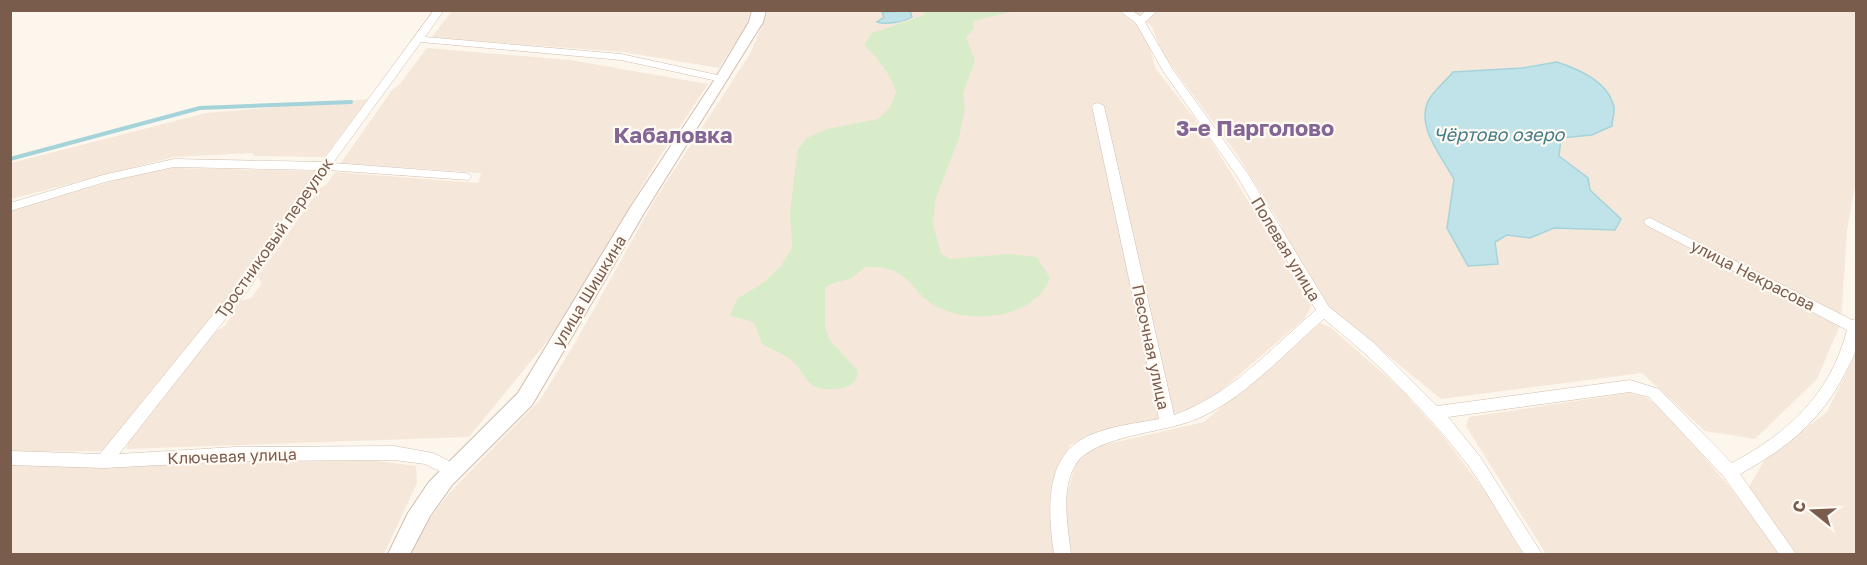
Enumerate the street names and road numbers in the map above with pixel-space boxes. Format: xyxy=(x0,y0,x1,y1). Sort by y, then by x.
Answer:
street label: Тростниковый переулок xyxy=(211,154,337,322)
street label: Полевая улица xyxy=(1247,193,1325,305)
street label: улица Шишкина xyxy=(548,231,630,351)
street label: улица Некрасова xyxy=(1688,235,1818,315)
street label: Песочная улица xyxy=(1128,283,1174,411)
street label: Ключевая улица xyxy=(167,444,297,468)

